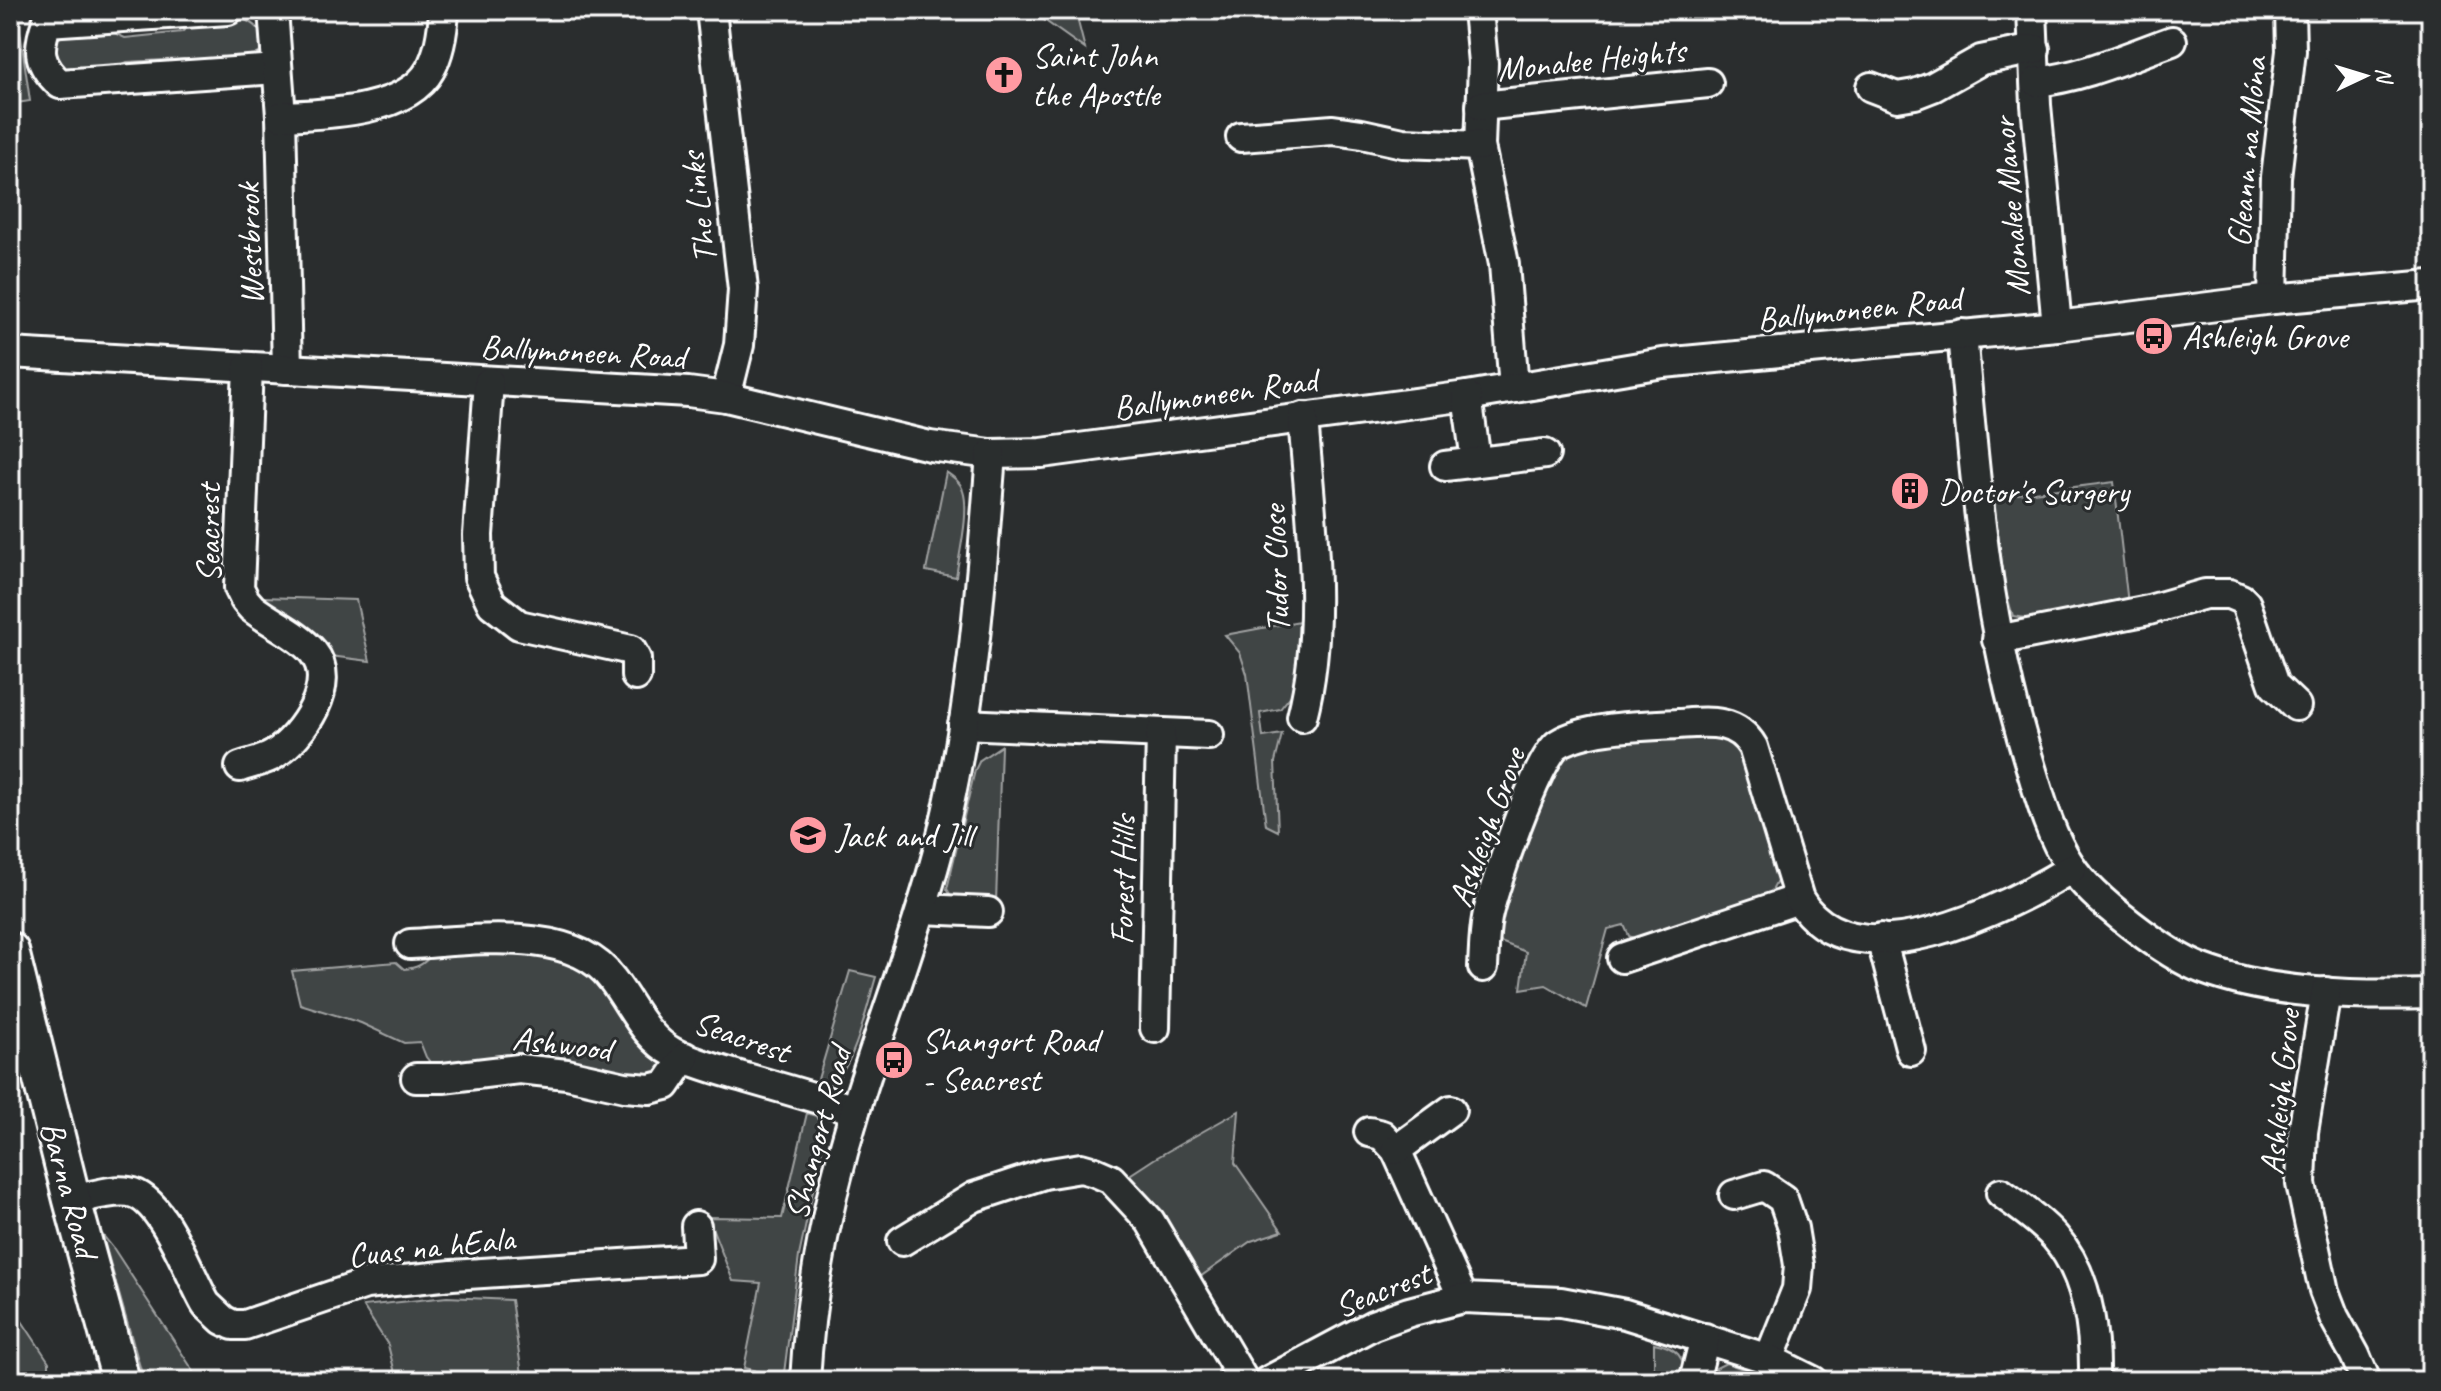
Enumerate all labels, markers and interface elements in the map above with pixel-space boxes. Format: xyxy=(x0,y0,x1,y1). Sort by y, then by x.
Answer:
street label: Monalee Heights xyxy=(1495,28,1690,91)
place label: Saint John the Apostle xyxy=(1032,34,1161,116)
north arrow xyxy=(2325,36,2405,116)
street label: Gleann na Móna xyxy=(2217,53,2276,249)
church icon: Saint John the Apostle xyxy=(983,54,1025,96)
text: N xyxy=(2370,67,2399,86)
street label: Monalee Manor xyxy=(1981,112,2040,298)
street label: The Links xyxy=(670,147,727,266)
street label: Westbrook xyxy=(226,180,273,306)
street label: Ballymoneen Road xyxy=(1755,276,1968,341)
bus stop icon: Ashleigh Grove xyxy=(2133,315,2175,357)
place label: Ashleigh Grove xyxy=(2182,315,2351,358)
street label: Ballymoneen Road xyxy=(480,325,691,379)
street label: Ballymoneen Road xyxy=(1111,357,1324,429)
building icon: Doctor's Surgery xyxy=(1889,470,1931,512)
place label: Doctor's Surgery xyxy=(1938,470,2131,513)
street label: Seacrest xyxy=(187,480,230,582)
street label: Tudor Close xyxy=(1252,501,1299,634)
street label: Ashleigh Grove xyxy=(1438,739,1536,912)
street label: Forest Hills xyxy=(1100,811,1145,945)
school or university icon: Jack and Jill xyxy=(787,814,829,856)
place label: Jack and Jill xyxy=(834,814,979,857)
street label: Seacrest xyxy=(688,1000,799,1074)
street label: Ashleigh Grove xyxy=(2249,1004,2310,1177)
street label: Ashwood xyxy=(510,1016,618,1071)
place label: Shangort Road - Seacrest xyxy=(922,1019,1104,1101)
street label: Shangort Road xyxy=(774,1038,862,1224)
bus stop icon: Shangort Road - Seacrest xyxy=(873,1039,915,1081)
street label: Barna Road xyxy=(31,1116,109,1266)
street label: Cuas na hEala xyxy=(346,1216,519,1277)
street label: Seacrest xyxy=(1328,1250,1439,1327)

